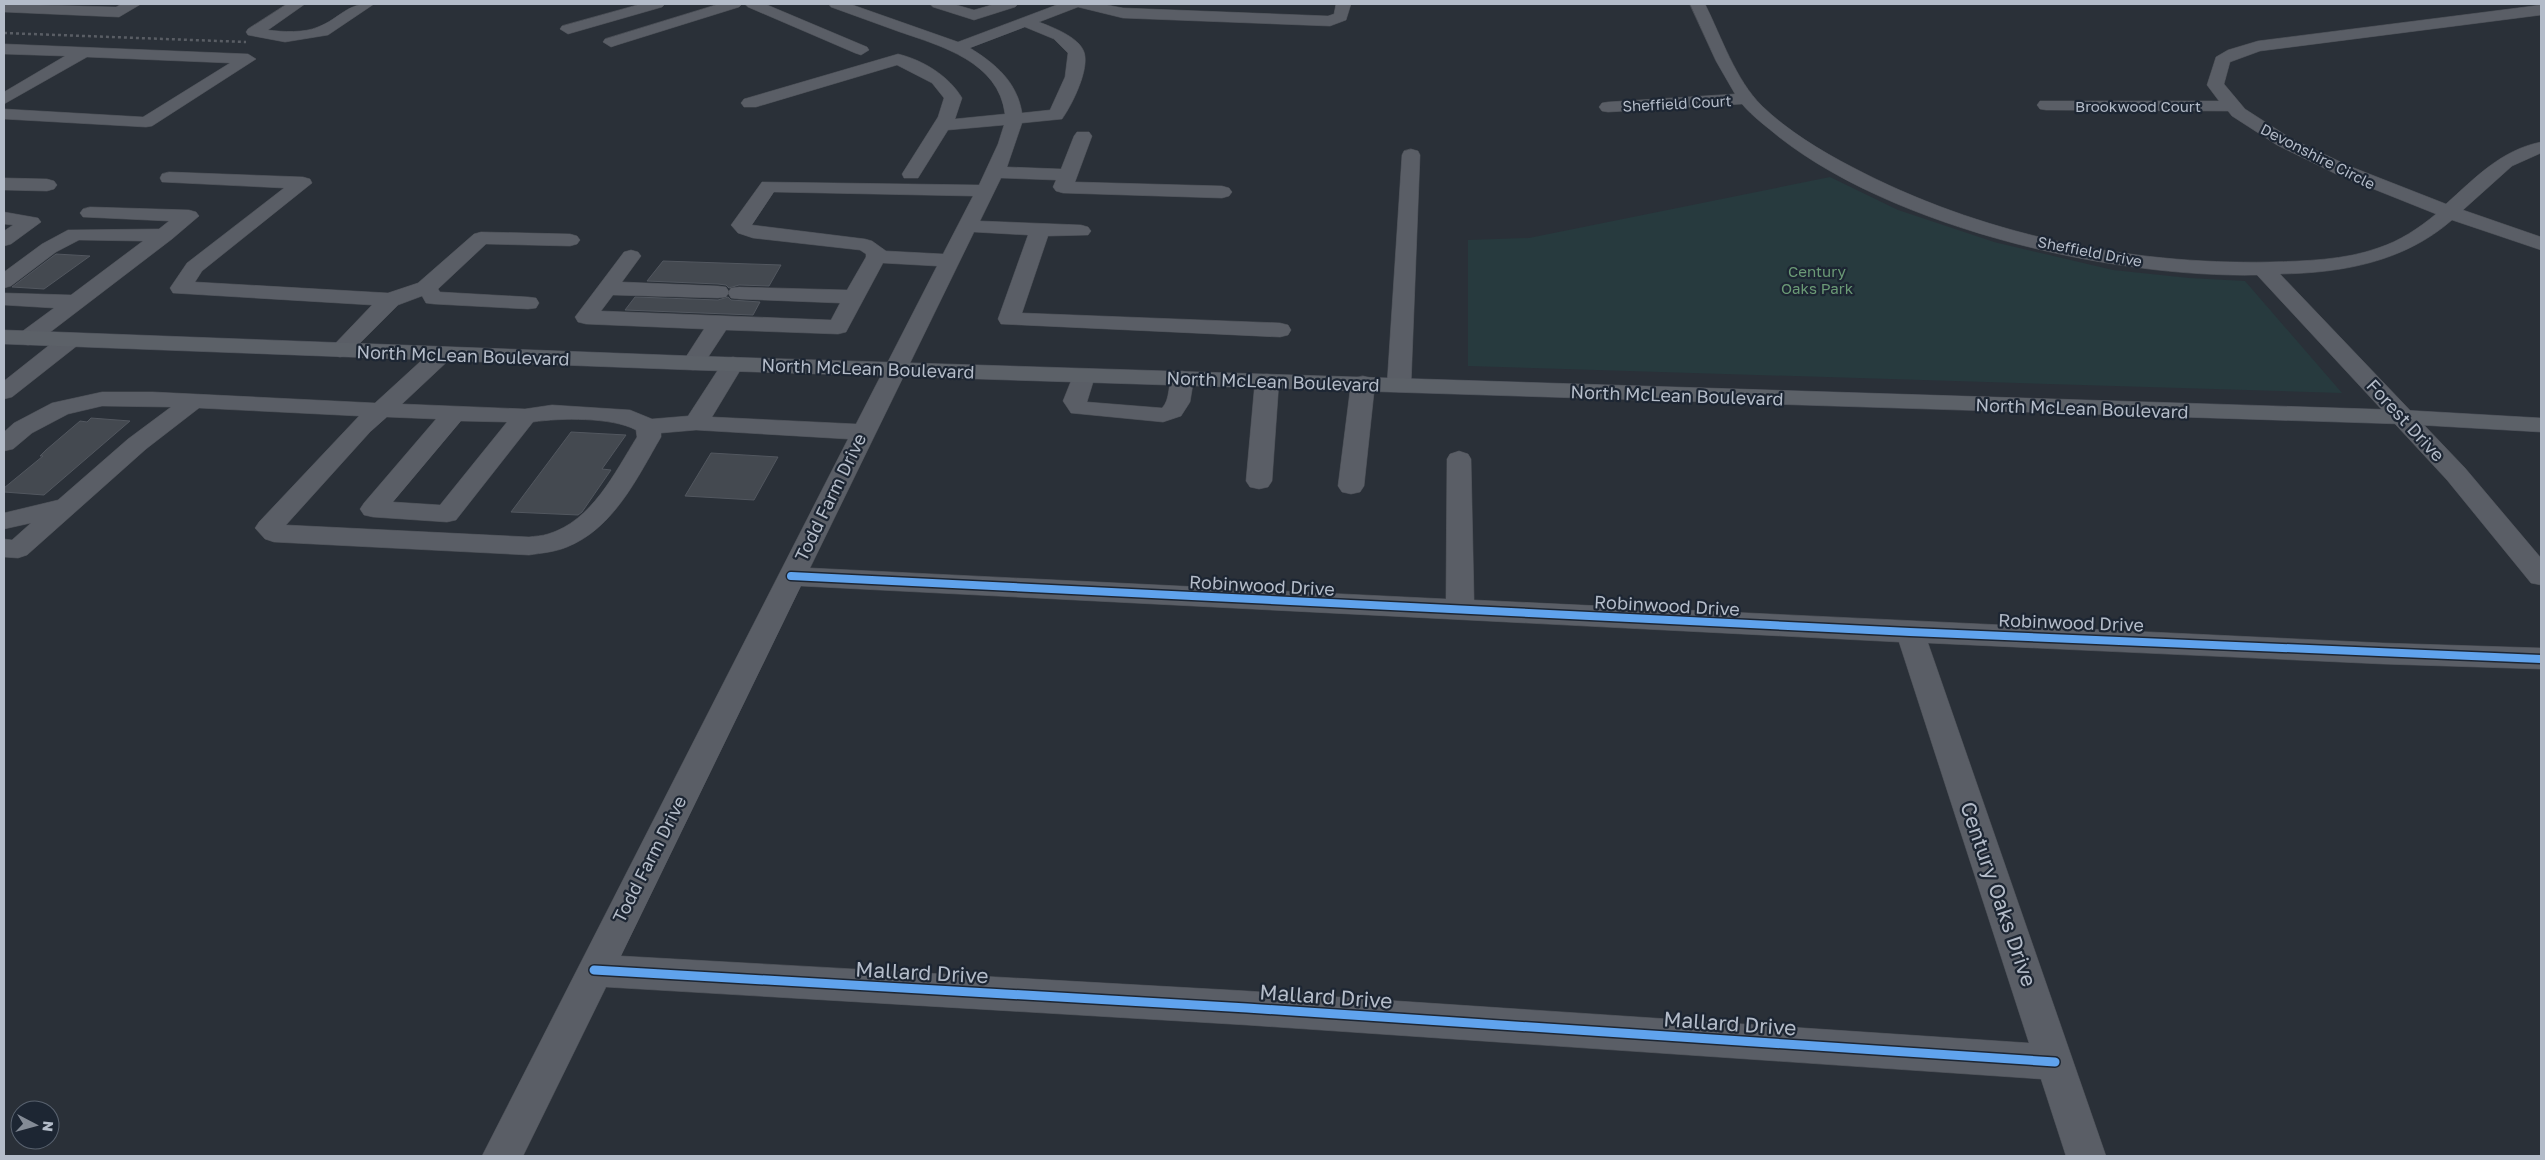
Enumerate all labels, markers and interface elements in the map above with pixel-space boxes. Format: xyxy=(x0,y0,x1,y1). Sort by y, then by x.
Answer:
street label: Sheffield Court xyxy=(1622,91,1732,115)
street label: Brookwood Court xyxy=(2075,97,2201,115)
street label: Devonshire Circle xyxy=(2258,119,2378,193)
street label: Sheffield Drive xyxy=(2036,232,2144,270)
park label: Century Oaks Park xyxy=(1781,262,1854,297)
street label: North McLean Boulevard xyxy=(356,340,570,370)
street label: North McLean Boulevard xyxy=(761,353,975,383)
street label: North McLean Boulevard xyxy=(1166,366,1380,396)
street label: Forest Drive xyxy=(2362,374,2450,466)
street label: North McLean Boulevard xyxy=(1570,380,1784,410)
street label: North McLean Boulevard xyxy=(1975,393,2189,423)
street label: Todd Farm Drive xyxy=(790,429,870,565)
street label: Robinwood Drive xyxy=(1189,570,1335,600)
street label: Robinwood Drive xyxy=(1594,590,1740,620)
street label: Robinwood Drive xyxy=(1998,608,2144,636)
street label: Todd Farm Drive xyxy=(608,792,690,926)
street label: Century Oaks Drive xyxy=(1955,798,2043,990)
street label: Mallard Drive xyxy=(855,956,989,988)
street label: Mallard Drive xyxy=(1259,978,1393,1014)
street label: Mallard Drive xyxy=(1663,1005,1797,1041)
north arrow xyxy=(10,1100,60,1150)
text: N xyxy=(39,1120,57,1133)

